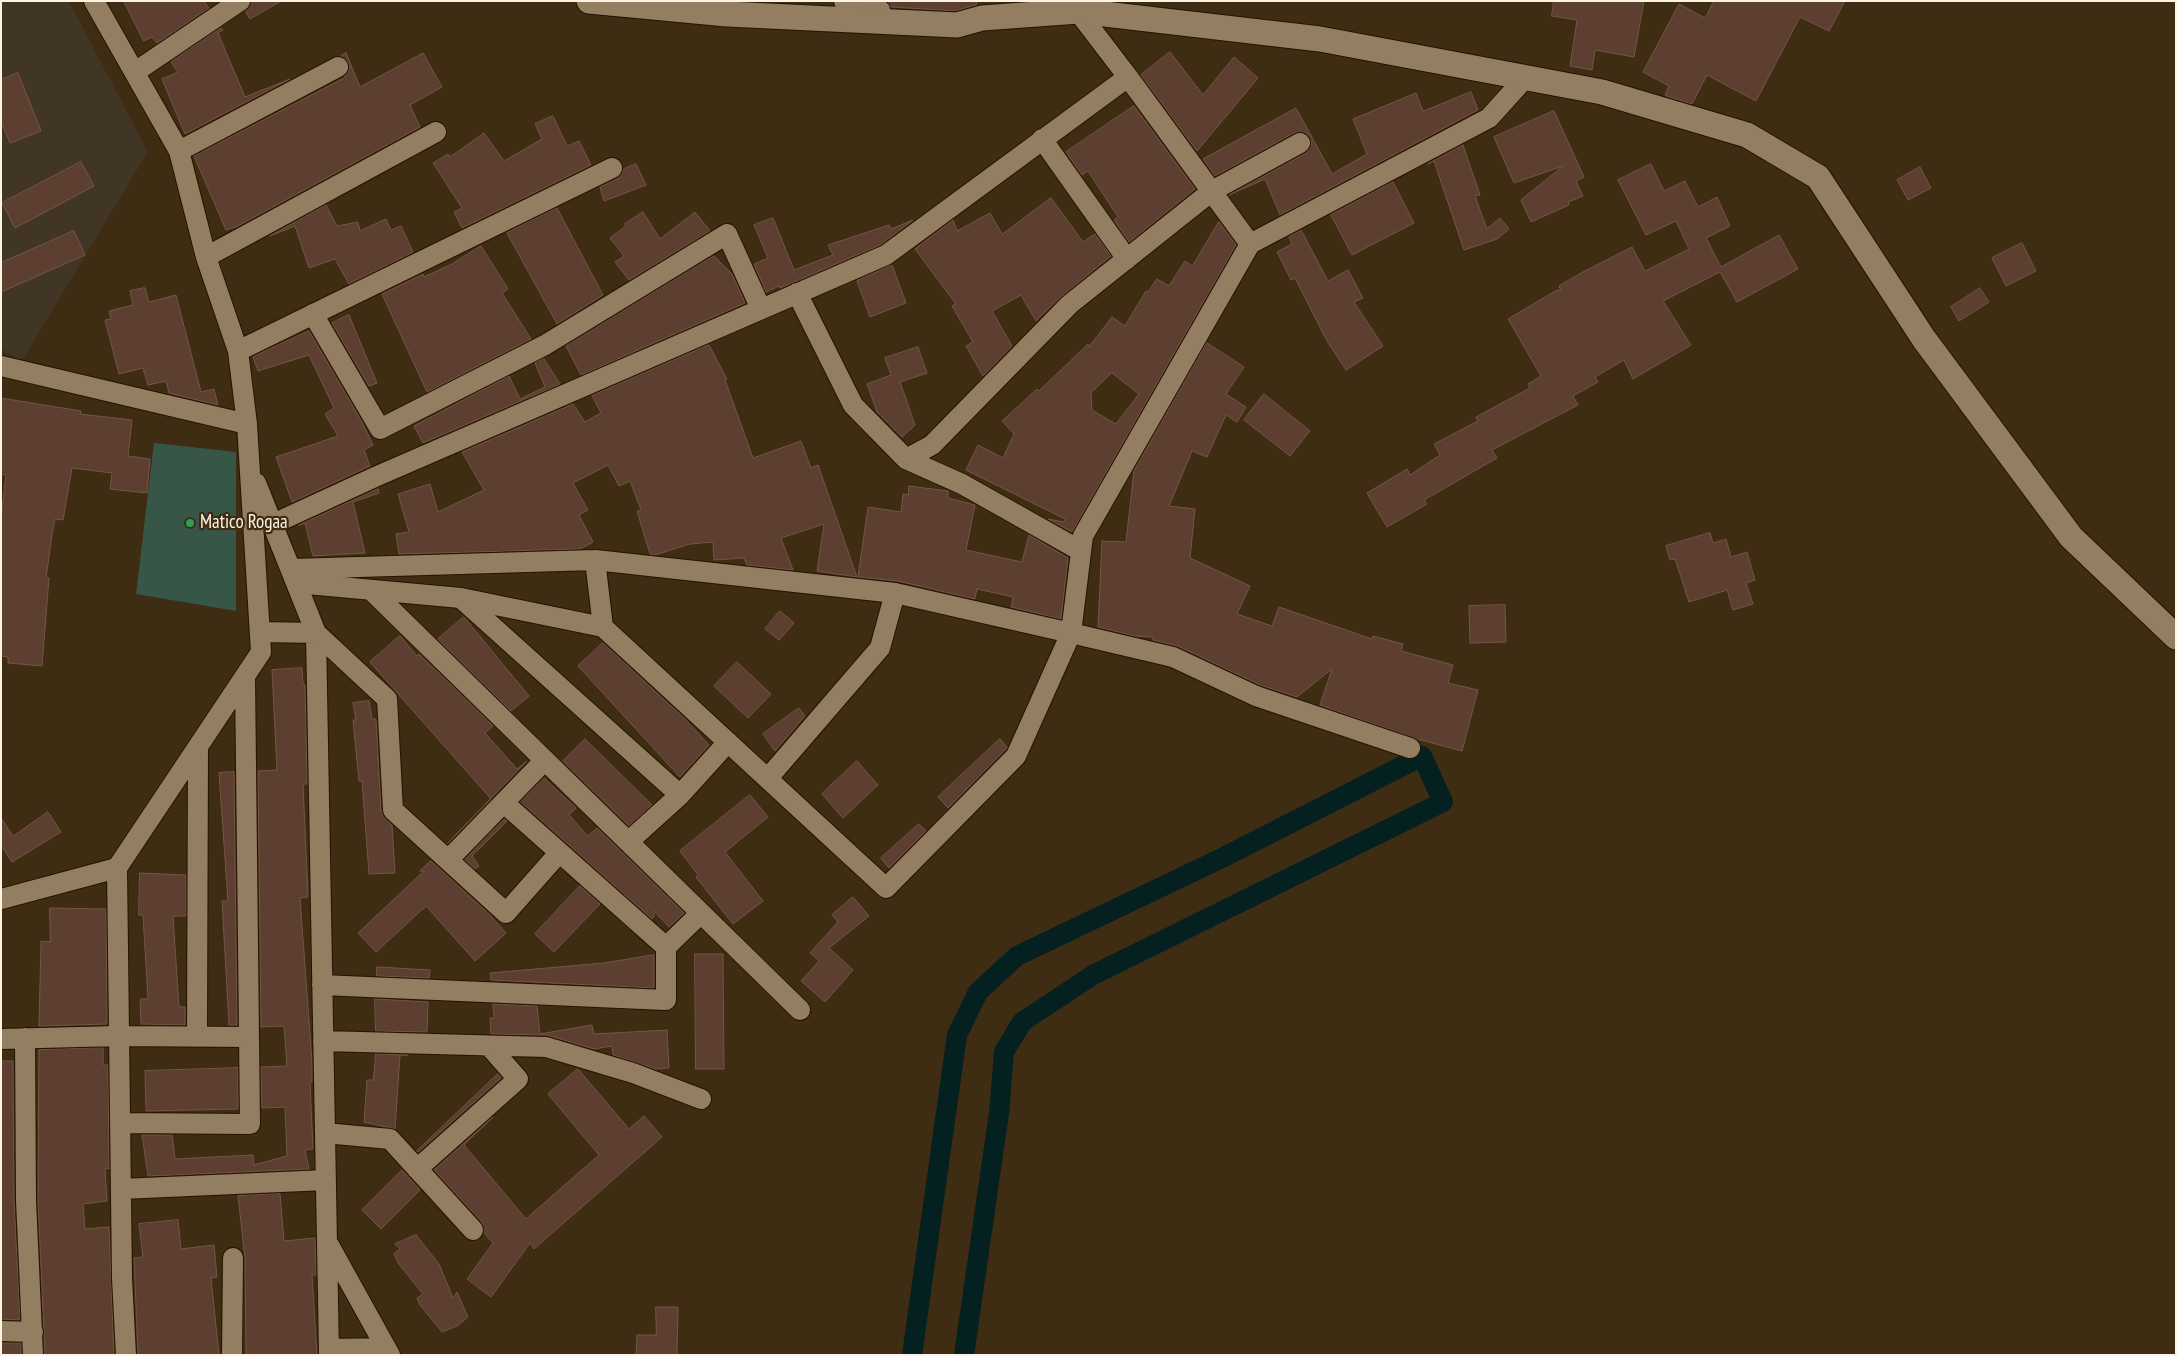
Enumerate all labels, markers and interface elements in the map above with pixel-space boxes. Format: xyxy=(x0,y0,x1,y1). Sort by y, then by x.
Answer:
place label: Matico Rogaa xyxy=(200,512,288,534)
marker: Matico Rogaa xyxy=(184,517,196,529)

